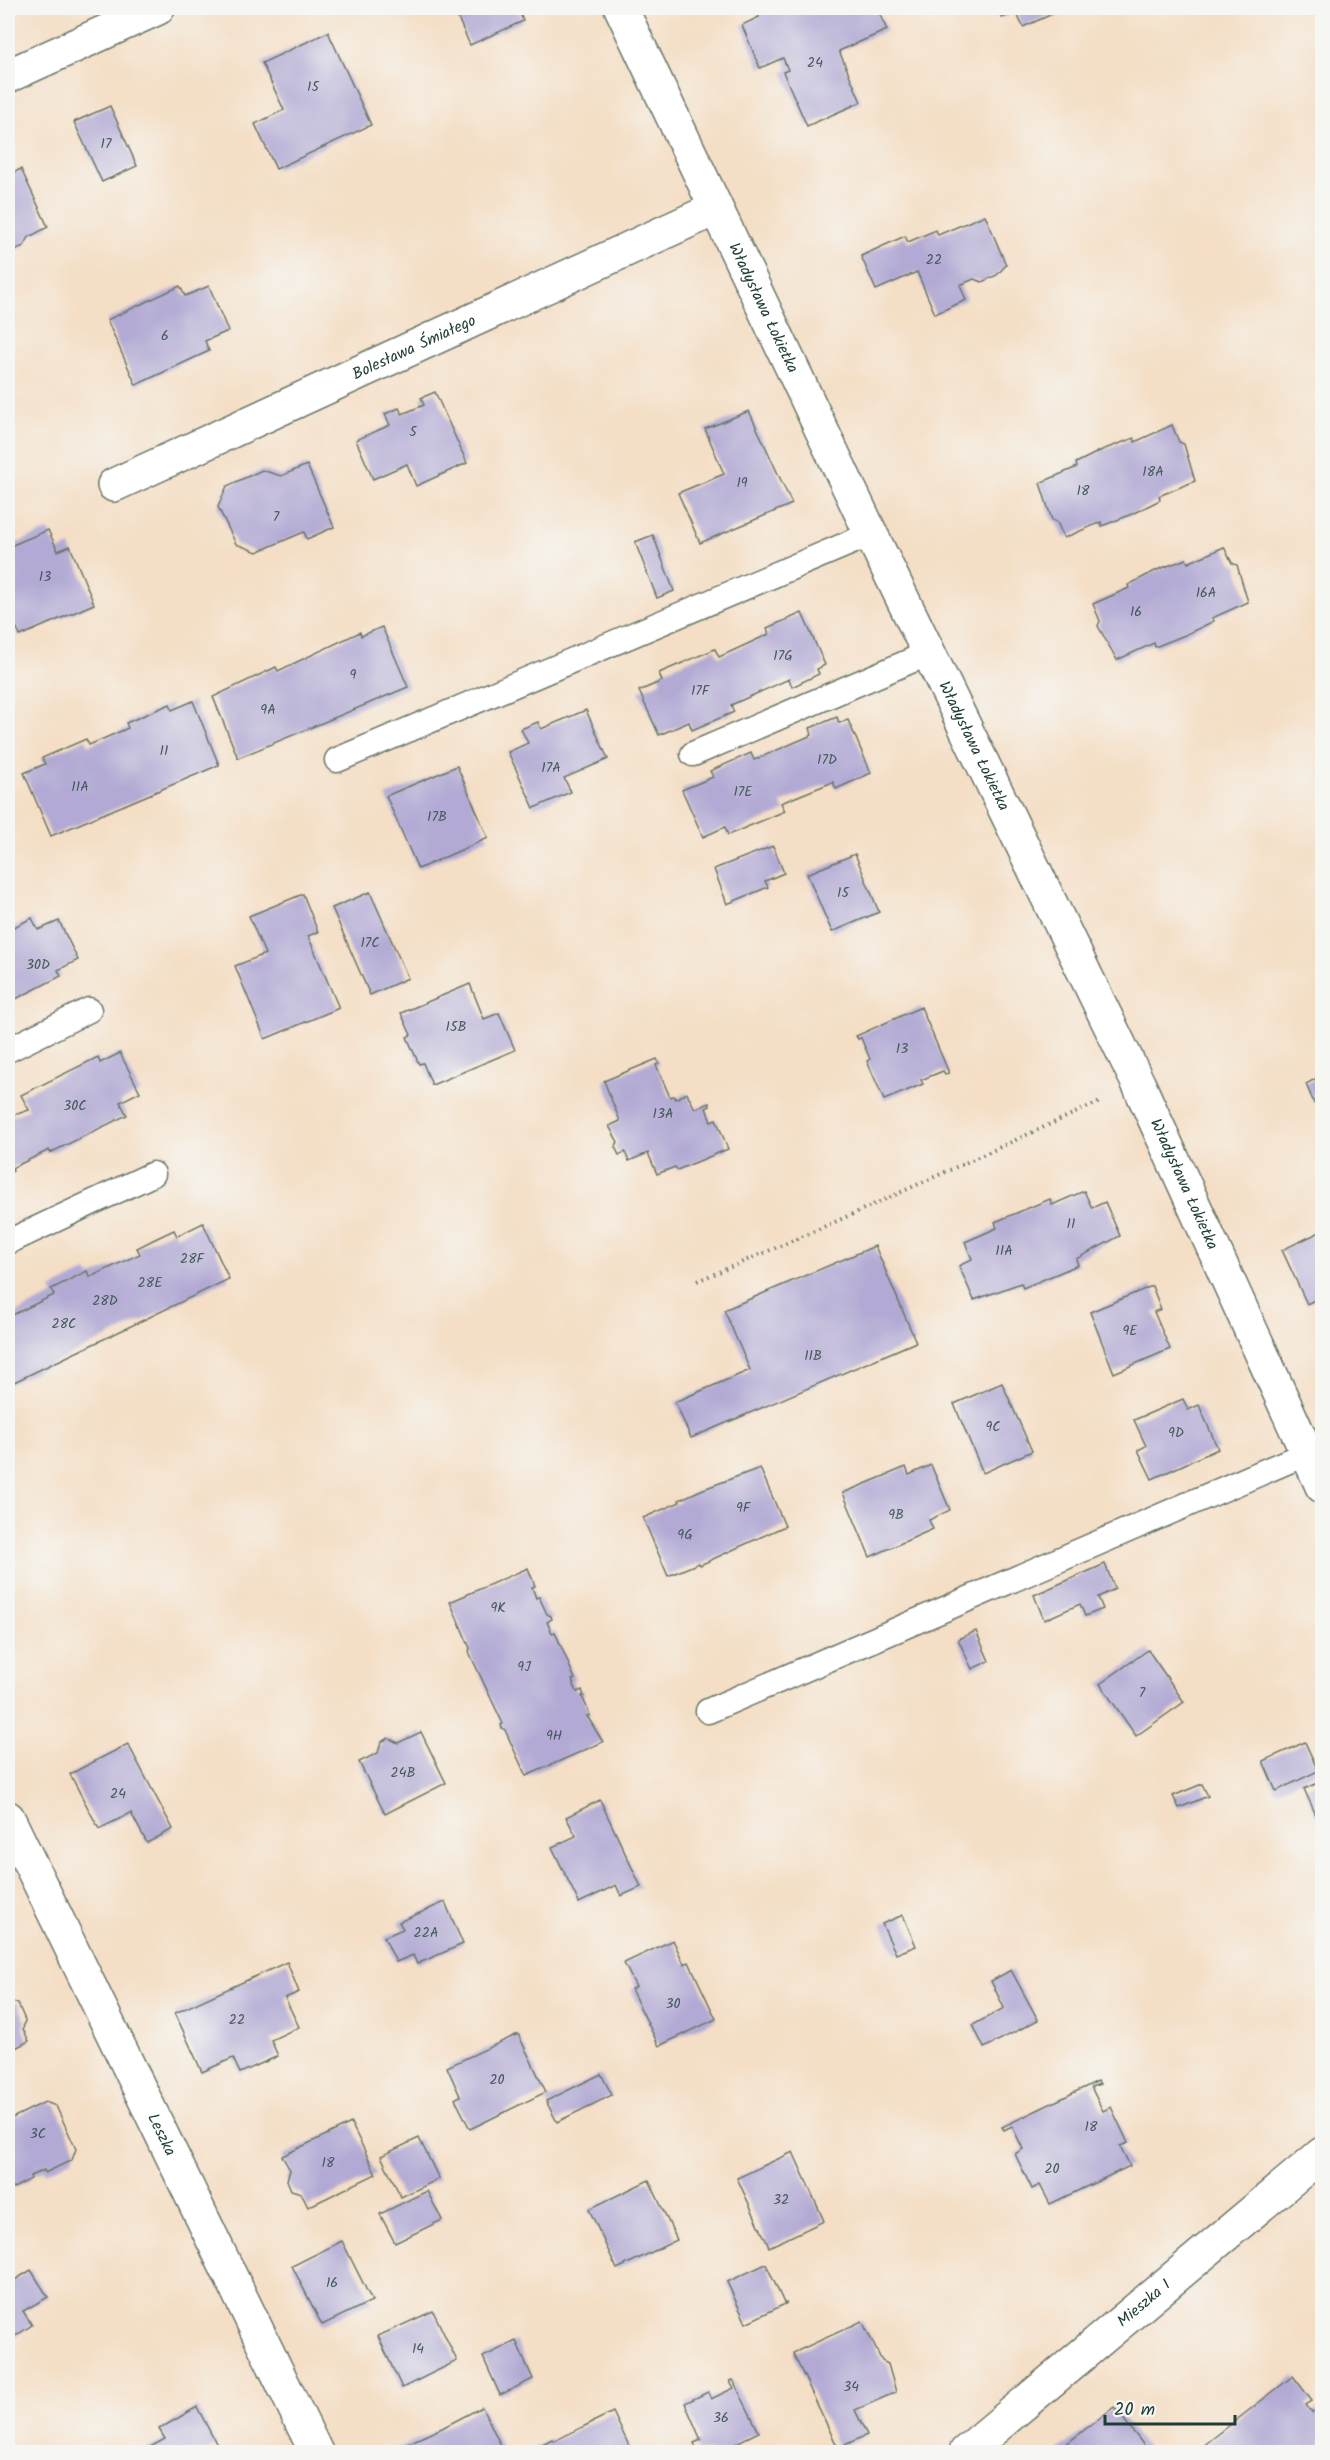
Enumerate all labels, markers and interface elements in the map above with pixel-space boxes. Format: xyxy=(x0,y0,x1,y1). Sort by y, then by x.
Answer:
house number: 24 xyxy=(807,52,823,74)
house number: 15 xyxy=(307,76,320,98)
house number: 17 xyxy=(101,133,112,155)
street label: Władysława Łokietka xyxy=(722,239,805,377)
house number: 22 xyxy=(926,249,942,271)
street label: Bolesława Śmiałego xyxy=(348,308,480,387)
house number: 6 xyxy=(161,325,169,347)
house number: 5 xyxy=(409,421,418,443)
house number: 18A xyxy=(1142,461,1164,483)
house number: 19 xyxy=(736,472,748,494)
house number: 18 xyxy=(1077,480,1090,502)
house number: 7 xyxy=(273,506,280,528)
house number: 13 xyxy=(39,566,51,588)
house number: 16A xyxy=(1196,582,1216,604)
house number: 16 xyxy=(1130,601,1142,623)
house number: 17G xyxy=(773,645,793,667)
house number: 9 xyxy=(350,664,357,686)
street label: Władysława Łokietka xyxy=(932,677,1016,815)
house number: 17F xyxy=(691,680,711,702)
house number: 9A xyxy=(260,699,276,721)
house number: 11 xyxy=(160,740,168,762)
house number: 17D xyxy=(817,749,837,771)
house number: 17A xyxy=(541,757,561,779)
house number: 11A xyxy=(71,776,89,798)
house number: 17E xyxy=(733,781,753,803)
house number: 17B xyxy=(427,806,447,828)
house number: 15 xyxy=(837,882,850,904)
house number: 17C xyxy=(360,932,380,954)
house number: 30D xyxy=(26,954,50,976)
house number: 15B xyxy=(446,1016,466,1038)
house number: 13 xyxy=(896,1038,908,1060)
house number: 30C xyxy=(63,1095,87,1117)
house number: 13A xyxy=(653,1103,673,1125)
street label: Władysława Łokietka xyxy=(1143,1115,1225,1254)
house number: 11 xyxy=(1067,1213,1075,1235)
house number: 11A xyxy=(995,1240,1013,1262)
house number: 28F xyxy=(180,1248,206,1270)
house number: 28E xyxy=(138,1272,163,1294)
house number: 28D xyxy=(92,1290,118,1312)
house number: 28C xyxy=(52,1313,76,1335)
house number: 9E xyxy=(1122,1320,1138,1342)
house number: 11B xyxy=(804,1345,822,1367)
house number: 9C xyxy=(985,1416,1001,1438)
house number: 9D xyxy=(1168,1422,1184,1444)
house number: 9F xyxy=(736,1497,752,1519)
house number: 9B xyxy=(888,1504,904,1526)
house number: 9G xyxy=(677,1524,693,1546)
house number: 9K xyxy=(490,1597,506,1619)
house number: 9J xyxy=(517,1656,531,1678)
house number: 7 xyxy=(1139,1682,1146,1704)
house number: 9H xyxy=(546,1725,562,1747)
house number: 24B xyxy=(391,1762,415,1784)
house number: 24 xyxy=(110,1783,126,1805)
house number: 22A xyxy=(414,1922,438,1944)
house number: 30 xyxy=(666,1993,681,2015)
house number: 22 xyxy=(229,2009,245,2031)
house number: 20 xyxy=(489,2069,505,2091)
street label: Leszka xyxy=(141,2109,183,2160)
house number: 18 xyxy=(1085,2116,1098,2138)
house number: 3C xyxy=(30,2123,46,2145)
house number: 18 xyxy=(322,2152,335,2174)
house number: 20 xyxy=(1044,2158,1060,2180)
house number: 32 xyxy=(773,2189,789,2211)
house number: 16 xyxy=(326,2272,338,2294)
street label: Mieszka I xyxy=(1111,2273,1176,2333)
house number: 14 xyxy=(412,2338,424,2360)
house number: 34 xyxy=(843,2376,859,2398)
scale bar xyxy=(1105,2388,1236,2426)
text: 20 m xyxy=(1114,2396,1155,2425)
house number: 36 xyxy=(713,2407,729,2429)

